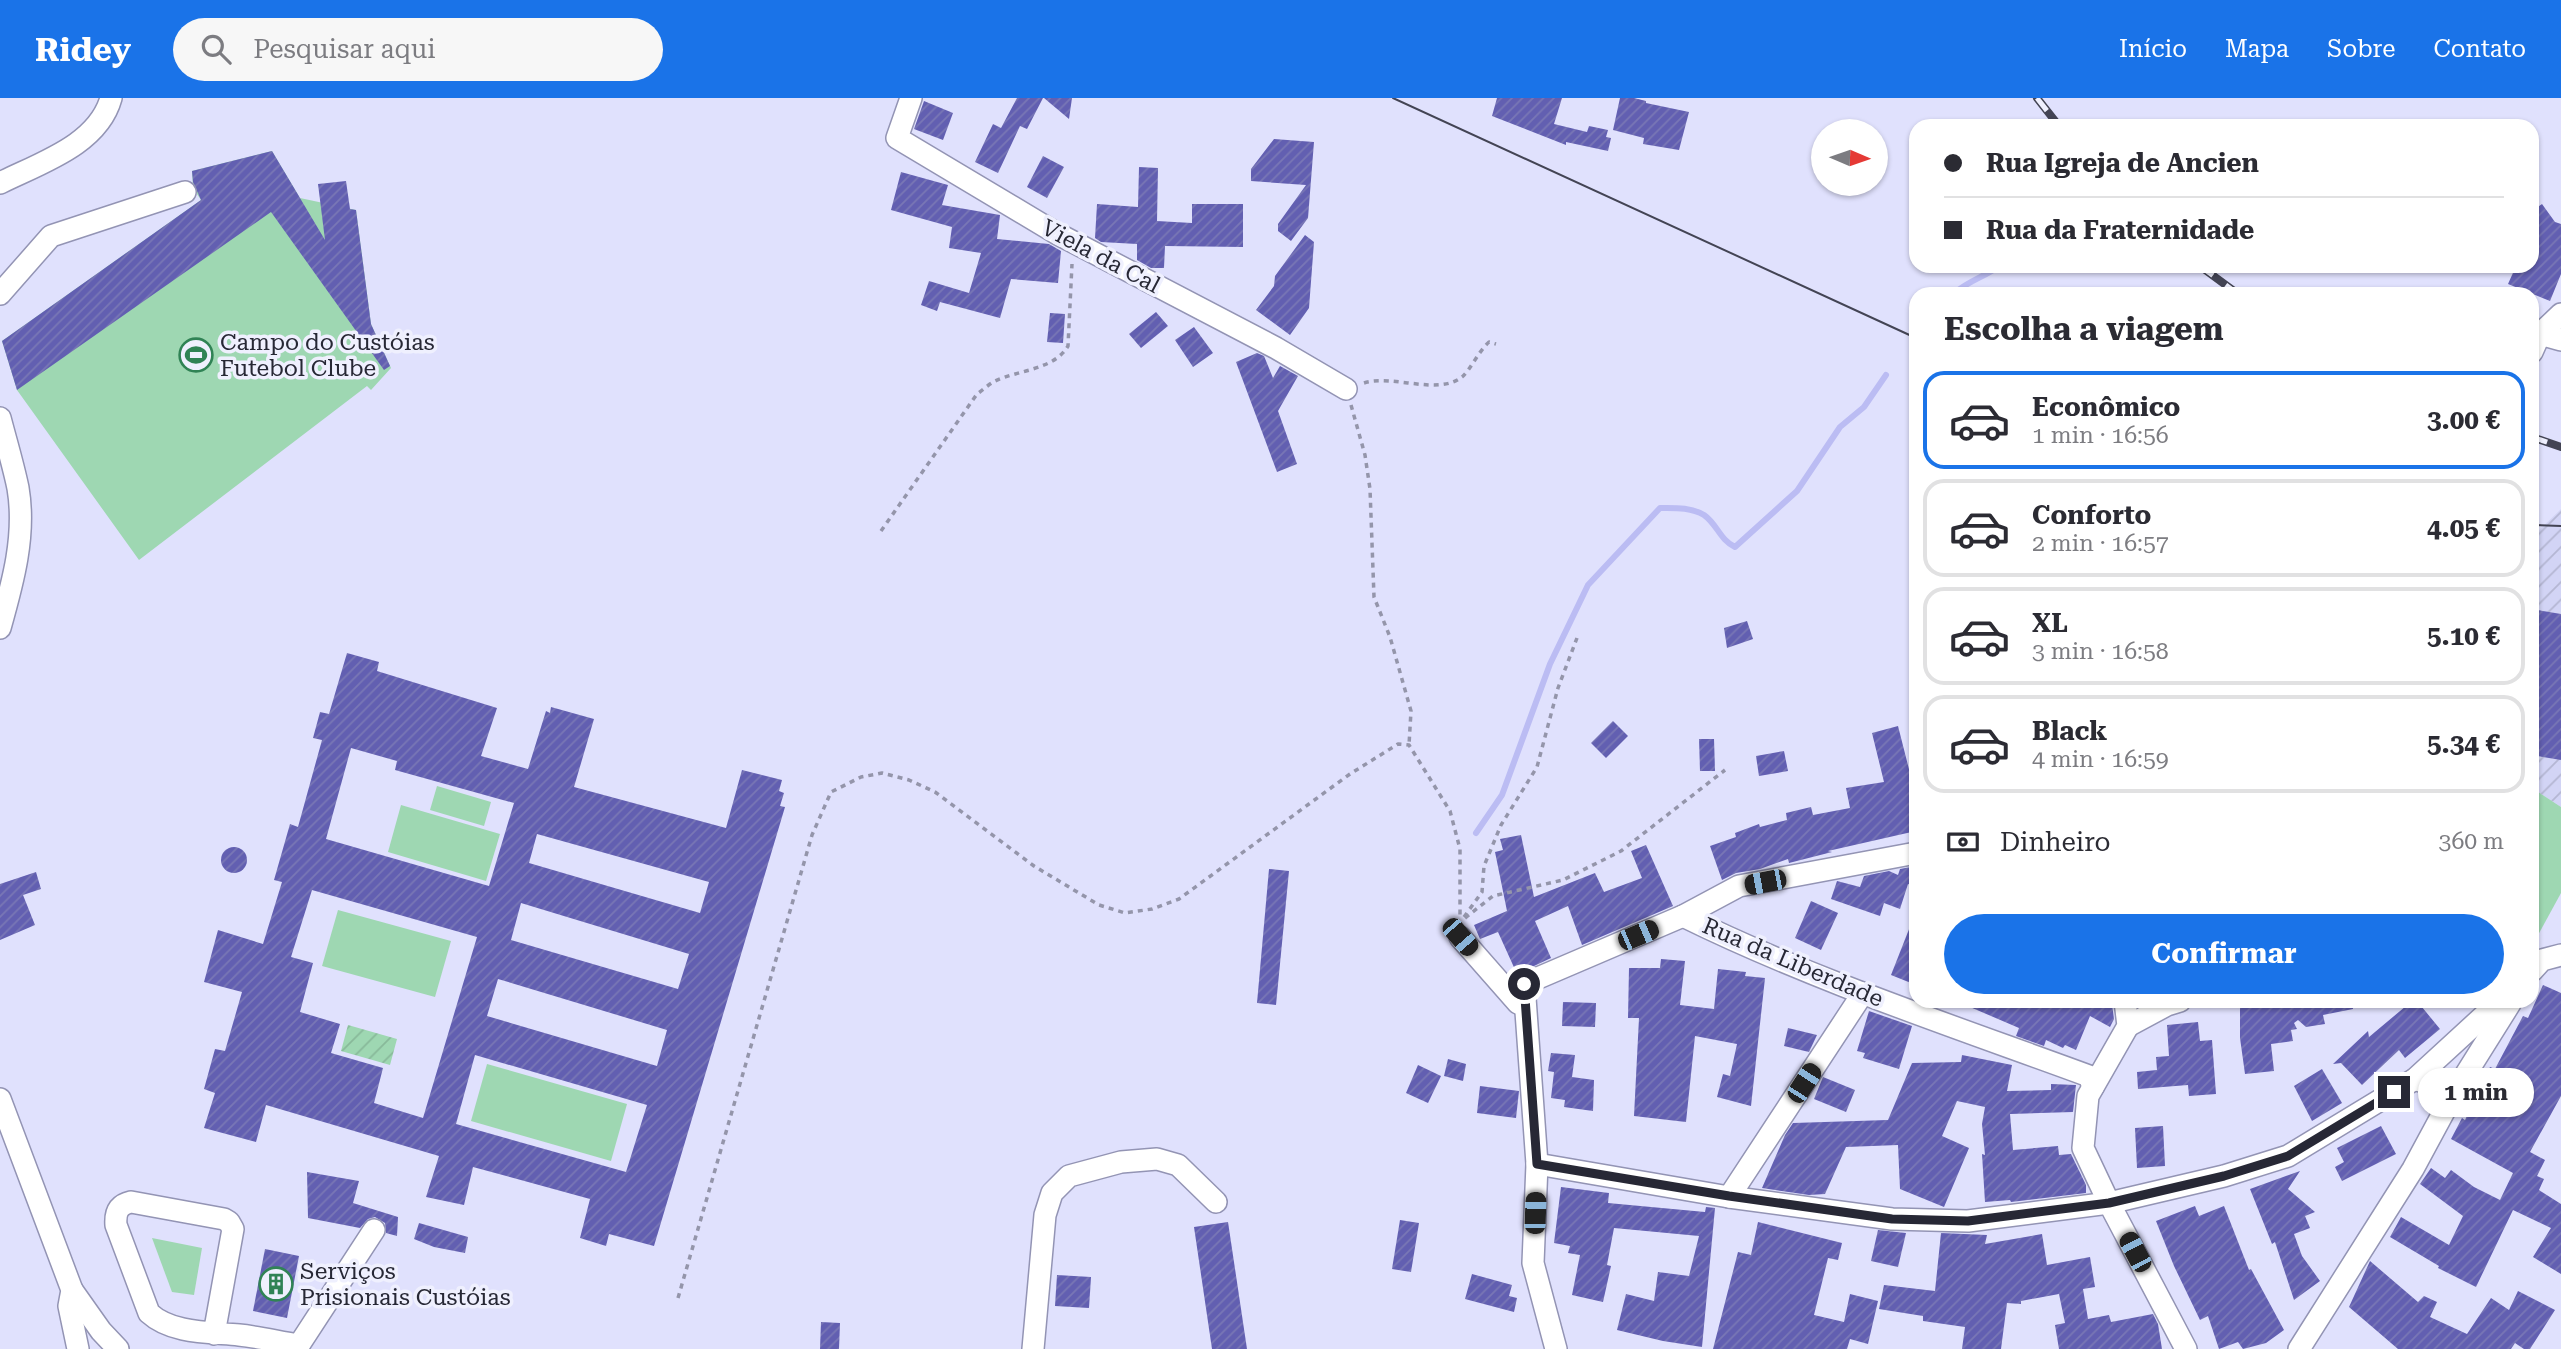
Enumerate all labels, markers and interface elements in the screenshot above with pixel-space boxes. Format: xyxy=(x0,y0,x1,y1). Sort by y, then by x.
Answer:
search box xyxy=(173,18,663,81)
text: Ridey xyxy=(35,30,131,69)
icon: search xyxy=(197,30,235,68)
text: Pesquisar aqui xyxy=(253,34,435,64)
text: Início xyxy=(2119,35,2187,63)
text: Mapa xyxy=(2225,35,2289,63)
text: Sobre xyxy=(2327,35,2395,63)
text: Contato xyxy=(2433,35,2526,63)
north arrow xyxy=(1811,119,1888,196)
map controls xyxy=(1811,119,1888,196)
text: Rua Igreja de Ancien xyxy=(1986,148,2259,178)
street label: Viela da Cal xyxy=(1037,214,1165,299)
text: Rua da Fraternidade xyxy=(1986,215,2254,245)
text: Escolha a viagem xyxy=(1944,310,2224,348)
place label: Campo do Custóias Futebol Clube xyxy=(220,329,435,382)
sports icon: Campo do Custóias Futebol Clube xyxy=(177,336,215,374)
icon: car xyxy=(1948,389,2011,452)
text: Econômico xyxy=(2032,392,2180,422)
text: 3.00 € xyxy=(2427,405,2500,435)
text: 1 min · 16:56 xyxy=(2032,422,2169,449)
icon: car xyxy=(1948,497,2011,560)
text: Conforto xyxy=(2032,500,2151,530)
text: 4.05 € xyxy=(2427,513,2500,543)
text: 2 min · 16:57 xyxy=(2032,530,2169,557)
icon: car xyxy=(1948,605,2011,668)
text: XL xyxy=(2032,608,2068,638)
text: 5.10 € xyxy=(2427,621,2500,651)
text: 3 min · 16:58 xyxy=(2032,638,2169,665)
icon: car xyxy=(1948,713,2011,776)
text: Black xyxy=(2032,716,2107,746)
text: 5.34 € xyxy=(2427,729,2500,759)
text: 4 min · 16:59 xyxy=(2032,746,2169,773)
icon: cash xyxy=(1944,823,1982,861)
text: Dinheiro xyxy=(2000,827,2111,857)
text: 360 m xyxy=(2439,828,2504,855)
car xyxy=(1743,868,1788,896)
street label: Rua da Liberdade xyxy=(1698,912,1887,1013)
car xyxy=(1439,914,1482,960)
button: Confirmar xyxy=(1944,914,2504,994)
car xyxy=(1615,917,1662,953)
route start xyxy=(1508,968,1540,1000)
car xyxy=(1784,1060,1825,1106)
callout: 1 min xyxy=(2418,1068,2534,1116)
route end xyxy=(2378,1076,2410,1108)
text: 1 min xyxy=(2444,1079,2508,1106)
car xyxy=(1524,1192,1547,1234)
car xyxy=(2116,1229,2155,1275)
place label: Serviços Prisionais Custóias xyxy=(300,1258,511,1311)
building icon: Serviços Prisionais Custóias xyxy=(257,1265,295,1303)

